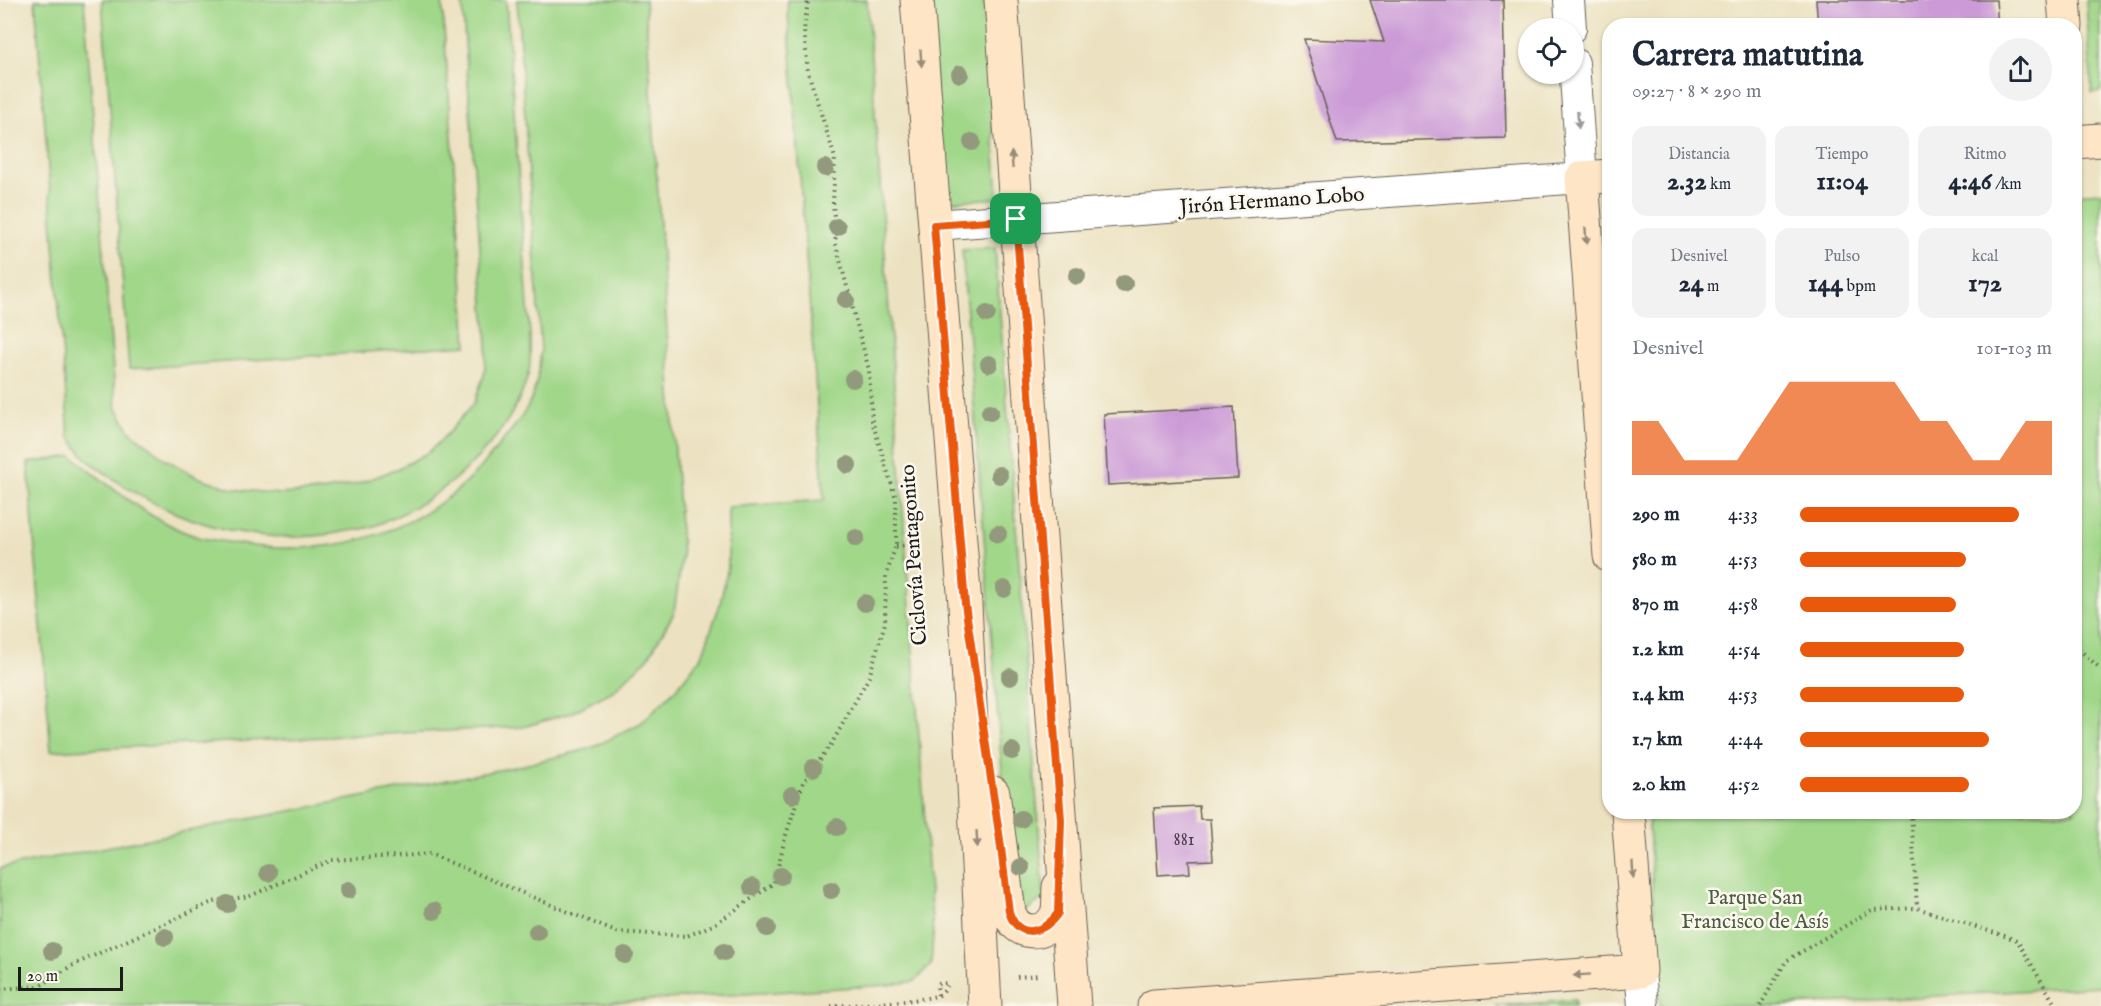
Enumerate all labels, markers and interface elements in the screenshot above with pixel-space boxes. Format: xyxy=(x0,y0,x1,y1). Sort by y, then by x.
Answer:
map controls xyxy=(1518,18,1584,84)
button: locate xyxy=(1518,18,1584,84)
text: Carrera matutina xyxy=(1632,35,1863,77)
button: share xyxy=(1989,38,2052,101)
one-way arrow xyxy=(916,49,926,68)
text: 09:27 · 8 × 290 m xyxy=(1632,79,1761,104)
one-way arrow xyxy=(1573,111,1582,130)
text: Distancia xyxy=(1668,145,1730,165)
text: Tiempo xyxy=(1816,145,1868,165)
text: Ritmo xyxy=(1964,145,2006,165)
one-way arrow xyxy=(1008,151,1017,170)
text: 2.32 xyxy=(1667,165,1707,198)
text: 11:04 xyxy=(1816,165,1868,198)
text: 4:46 xyxy=(1948,165,1992,198)
text: km xyxy=(1707,175,1731,195)
text: /km xyxy=(1992,175,2022,195)
street label: Jirón Hermano Lobo xyxy=(1177,182,1365,222)
pin xyxy=(990,193,1041,244)
icon: arrive xyxy=(999,202,1032,235)
one-way arrow xyxy=(1581,227,1591,246)
text: Desnivel xyxy=(1670,247,1728,267)
text: Pulso xyxy=(1824,247,1860,267)
text: kcal xyxy=(1972,247,1998,267)
text: 24 xyxy=(1679,267,1704,300)
text: 144 xyxy=(1808,267,1843,300)
text: 172 xyxy=(1968,267,2002,300)
text: m xyxy=(1704,277,1719,297)
text: bpm xyxy=(1843,277,1876,297)
text: Desnivel xyxy=(1632,336,1704,361)
text: 101–103 m xyxy=(1976,336,2052,361)
street label: Ciclovía Pentagonito xyxy=(895,463,934,646)
text: 290 m xyxy=(1632,502,1680,527)
text: 4:33 xyxy=(1728,502,1758,527)
text: 580 m xyxy=(1632,547,1677,572)
text: 4:53 xyxy=(1728,547,1758,572)
text: 870 m xyxy=(1632,592,1679,617)
text: 4:58 xyxy=(1728,592,1758,617)
text: 1.2 km xyxy=(1632,637,1684,662)
text: 4:54 xyxy=(1728,637,1760,662)
text: 1.4 km xyxy=(1632,682,1684,707)
text: 4:53 xyxy=(1728,682,1758,707)
text: 1.7 km xyxy=(1632,727,1683,752)
text: 4:44 xyxy=(1728,727,1763,752)
text: 2.0 km xyxy=(1632,772,1686,797)
text: 4:52 xyxy=(1728,772,1760,797)
house number: 881 xyxy=(1174,829,1194,852)
one-way arrow xyxy=(972,830,981,849)
one-way arrow xyxy=(1628,860,1637,879)
park label: Parque San Francisco de Asís xyxy=(1681,885,1829,936)
scale bar xyxy=(18,964,123,992)
text: 20 m xyxy=(27,967,58,987)
one-way arrow xyxy=(1572,970,1591,980)

